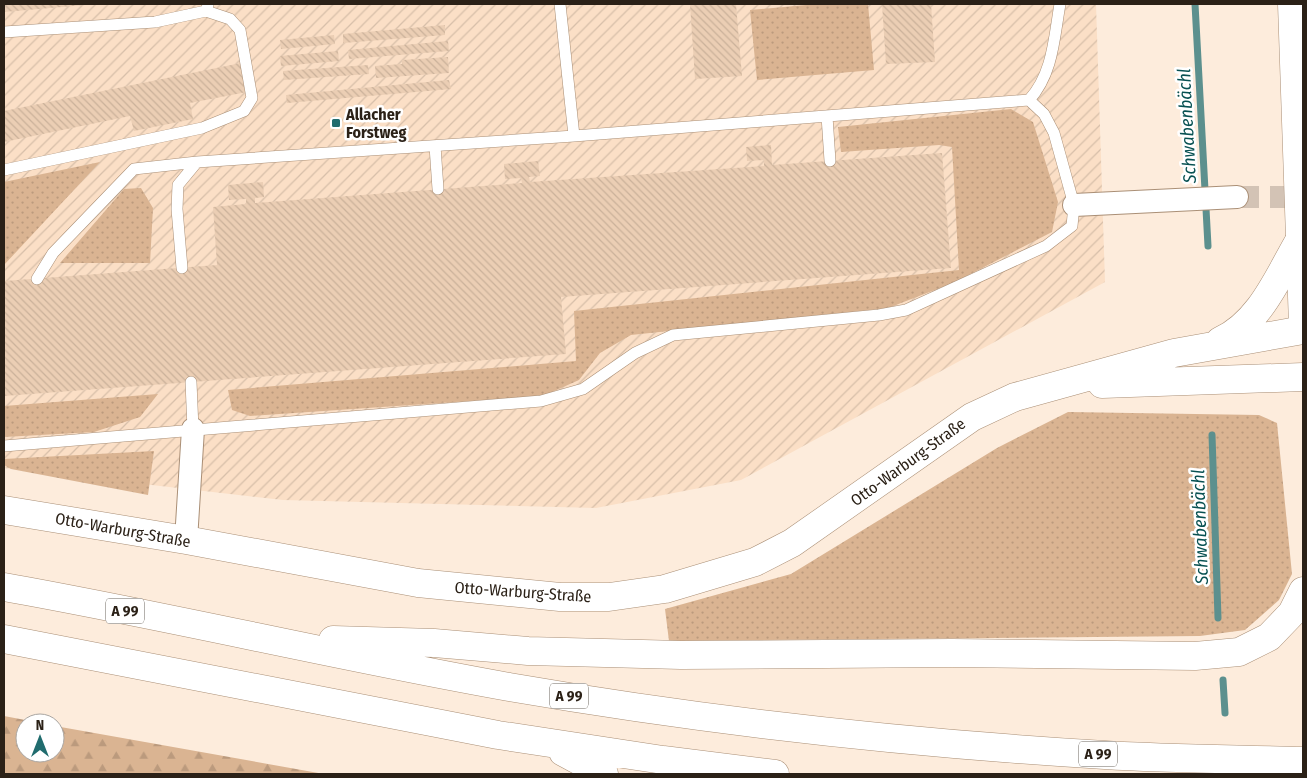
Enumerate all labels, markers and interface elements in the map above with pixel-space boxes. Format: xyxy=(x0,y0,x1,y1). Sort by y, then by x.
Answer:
water label: Schwabenbächl xyxy=(1173,68,1201,185)
place label: Allacher Forstweg xyxy=(345,105,406,142)
marker: Allacher Forstweg xyxy=(330,117,342,129)
street label: Otto-Warburg-Straße xyxy=(847,414,969,510)
water label: Schwabenbächl xyxy=(1187,469,1213,586)
street label: Otto-Warburg-Straße xyxy=(54,509,192,551)
street label: Otto-Warburg-Straße xyxy=(454,578,592,606)
road number: A 99 xyxy=(106,598,144,624)
road number: A 99 xyxy=(550,684,588,708)
north arrow xyxy=(15,713,65,763)
text: N xyxy=(36,717,44,734)
road number: A 99 xyxy=(1079,742,1117,766)

